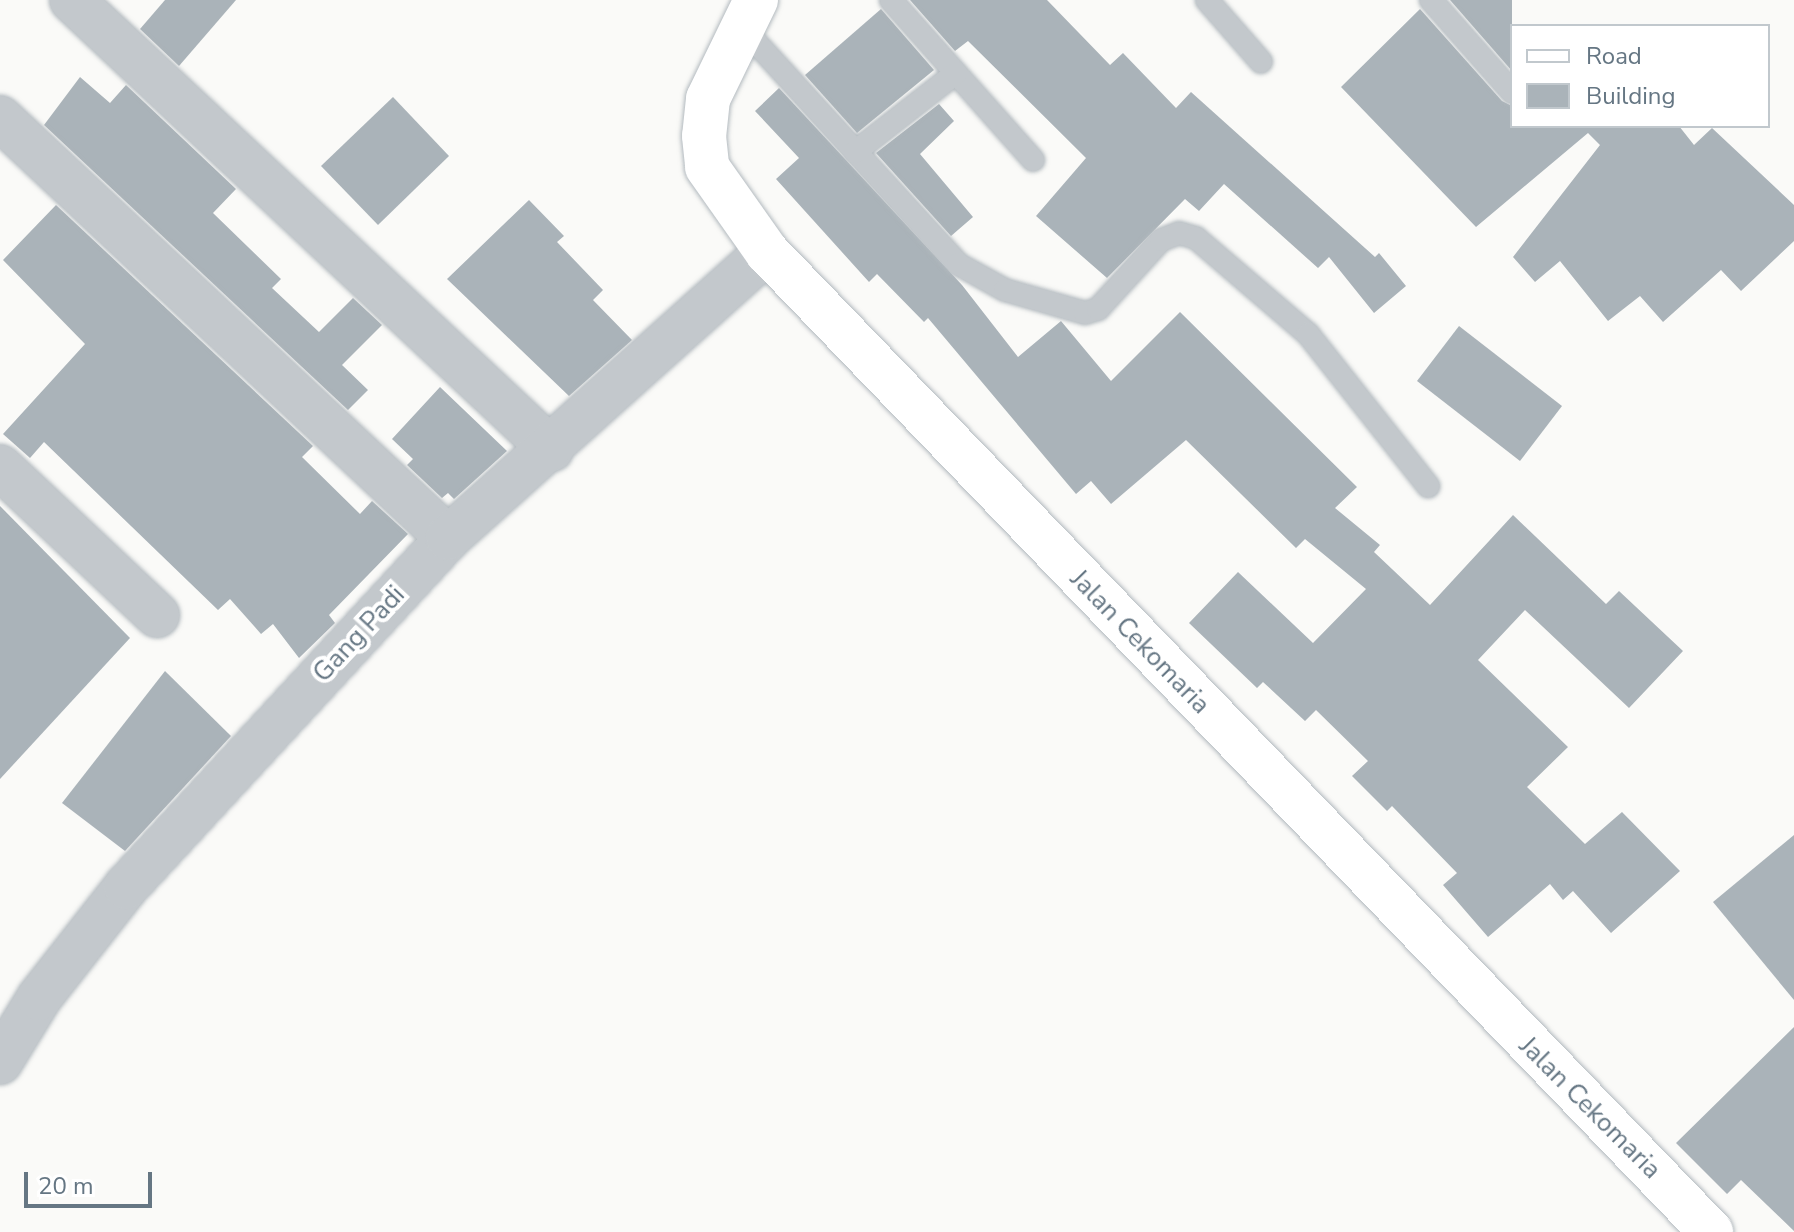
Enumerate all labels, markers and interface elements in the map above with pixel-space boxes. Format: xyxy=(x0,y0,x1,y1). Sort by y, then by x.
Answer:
legend xyxy=(1510,24,1770,128)
text: Road xyxy=(1586,40,1642,72)
text: Building xyxy=(1586,80,1676,112)
street label: Jalan Cekomaria xyxy=(1064,564,1216,720)
street label: Gang Padi xyxy=(307,579,411,689)
street label: Jalan Cekomaria xyxy=(1513,1031,1667,1185)
scale bar xyxy=(28,1156,156,1206)
text: 20 m xyxy=(38,1170,94,1202)

